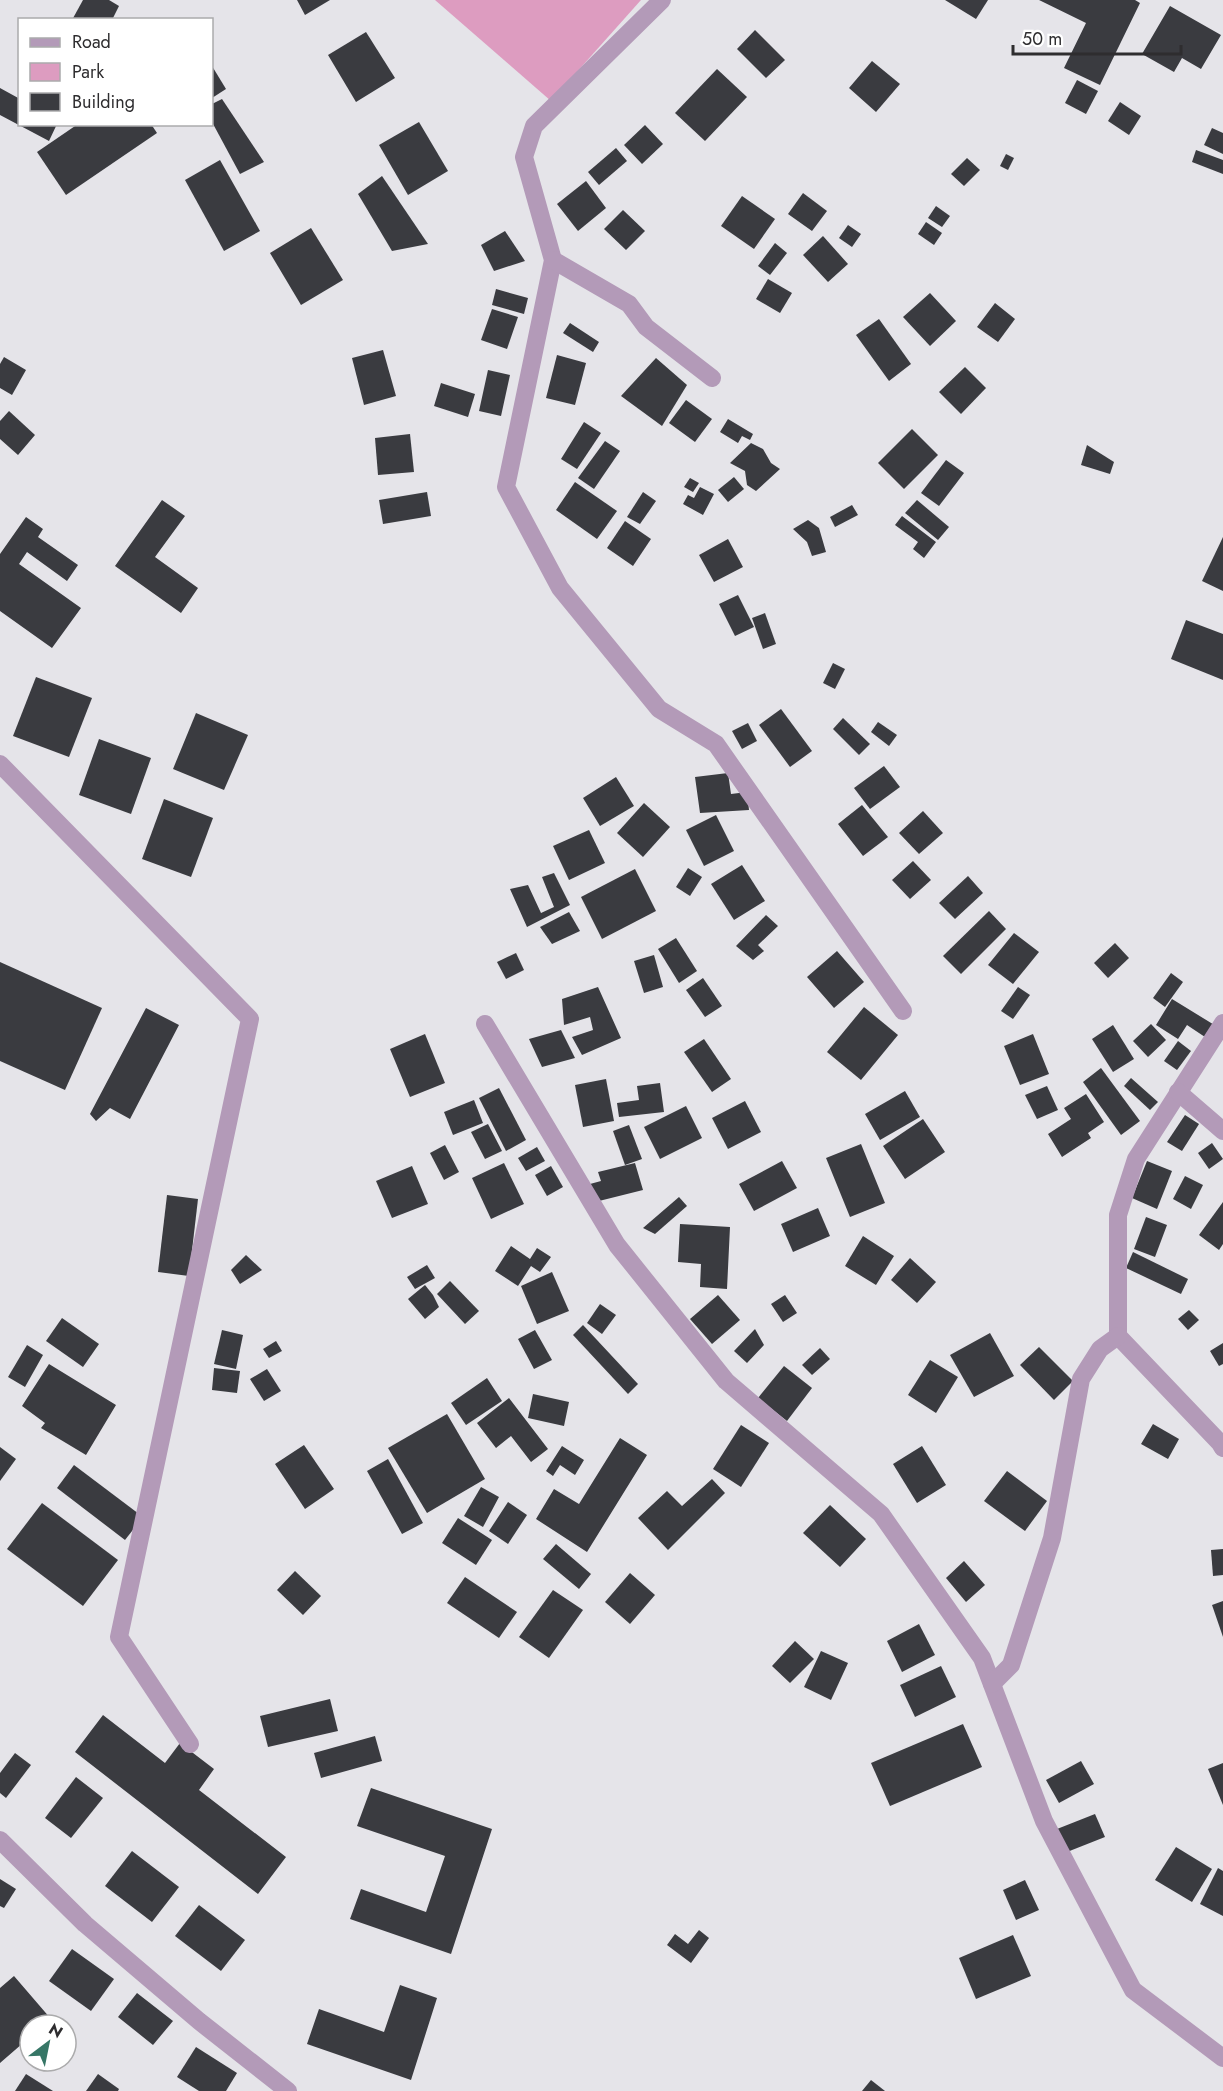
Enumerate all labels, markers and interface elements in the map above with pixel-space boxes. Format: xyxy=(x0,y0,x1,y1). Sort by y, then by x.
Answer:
legend xyxy=(18,18,213,126)
scale bar xyxy=(1013,18,1181,56)
text: 50 m xyxy=(1022,26,1062,52)
text: Road xyxy=(72,29,111,55)
text: Park xyxy=(72,59,104,85)
text: Building xyxy=(72,89,135,115)
north arrow xyxy=(18,2013,78,2073)
text: N xyxy=(44,2018,67,2044)

